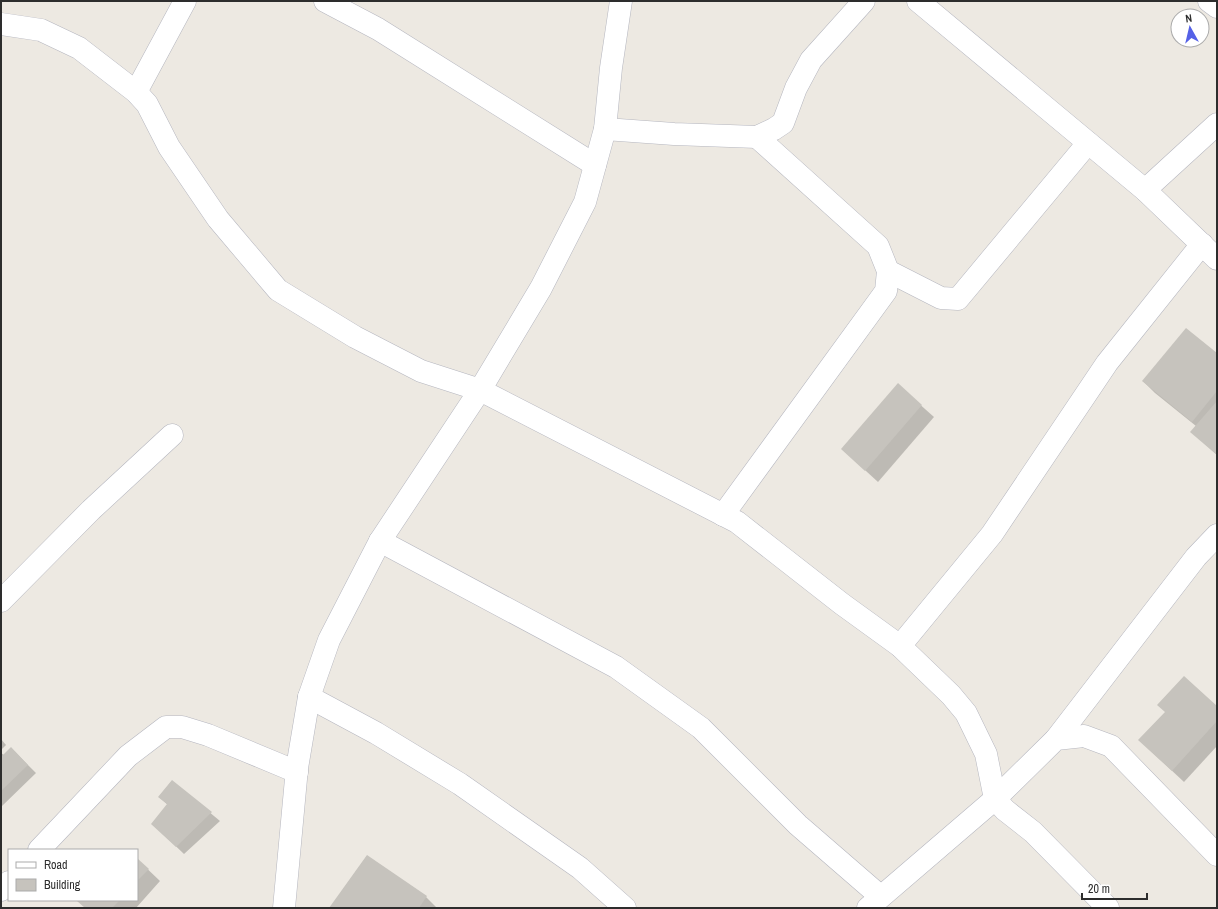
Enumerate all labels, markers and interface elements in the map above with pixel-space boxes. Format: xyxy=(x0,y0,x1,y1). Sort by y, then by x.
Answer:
north arrow xyxy=(1170,8,1210,48)
text: N xyxy=(1184,11,1193,25)
legend xyxy=(8,849,138,901)
text: Road xyxy=(44,857,68,873)
scale bar xyxy=(1082,875,1147,901)
text: Building xyxy=(44,877,81,893)
text: 20 m xyxy=(1088,881,1110,897)

